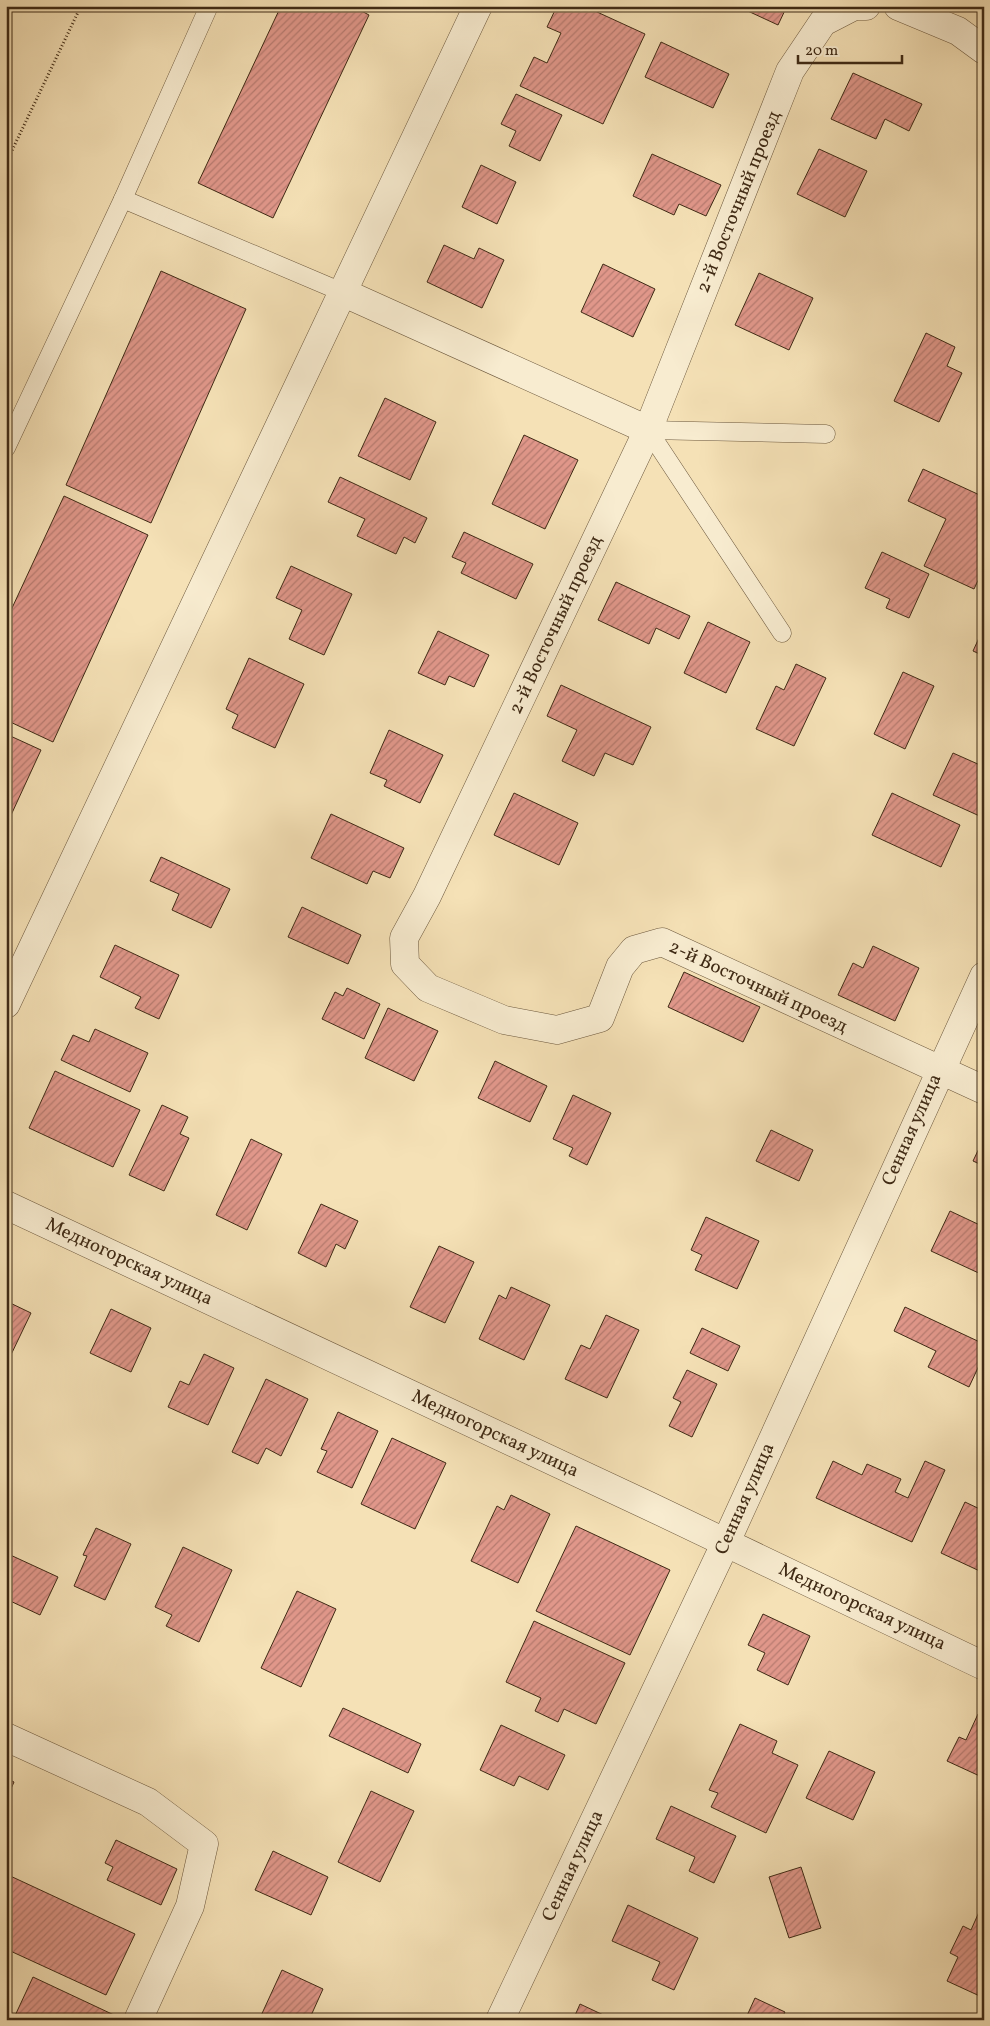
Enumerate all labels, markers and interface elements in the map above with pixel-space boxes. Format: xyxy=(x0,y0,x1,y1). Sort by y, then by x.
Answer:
scale bar xyxy=(798,32,901,64)
text: 20 m xyxy=(805,41,838,62)
street label: 2-й Восточный проезд xyxy=(691,107,788,297)
street label: 2-й Восточный проезд xyxy=(503,531,609,719)
street label: 2-й Восточный проезд xyxy=(664,934,852,1040)
street label: Сенная улица xyxy=(876,1070,948,1190)
street label: Медногорская улица xyxy=(41,1212,217,1312)
street label: Медногорская улица xyxy=(407,1384,583,1484)
street label: Сенная улица xyxy=(709,1439,781,1559)
street label: Медногорская улица xyxy=(774,1557,950,1657)
street label: Сенная улица xyxy=(536,1806,610,1926)

